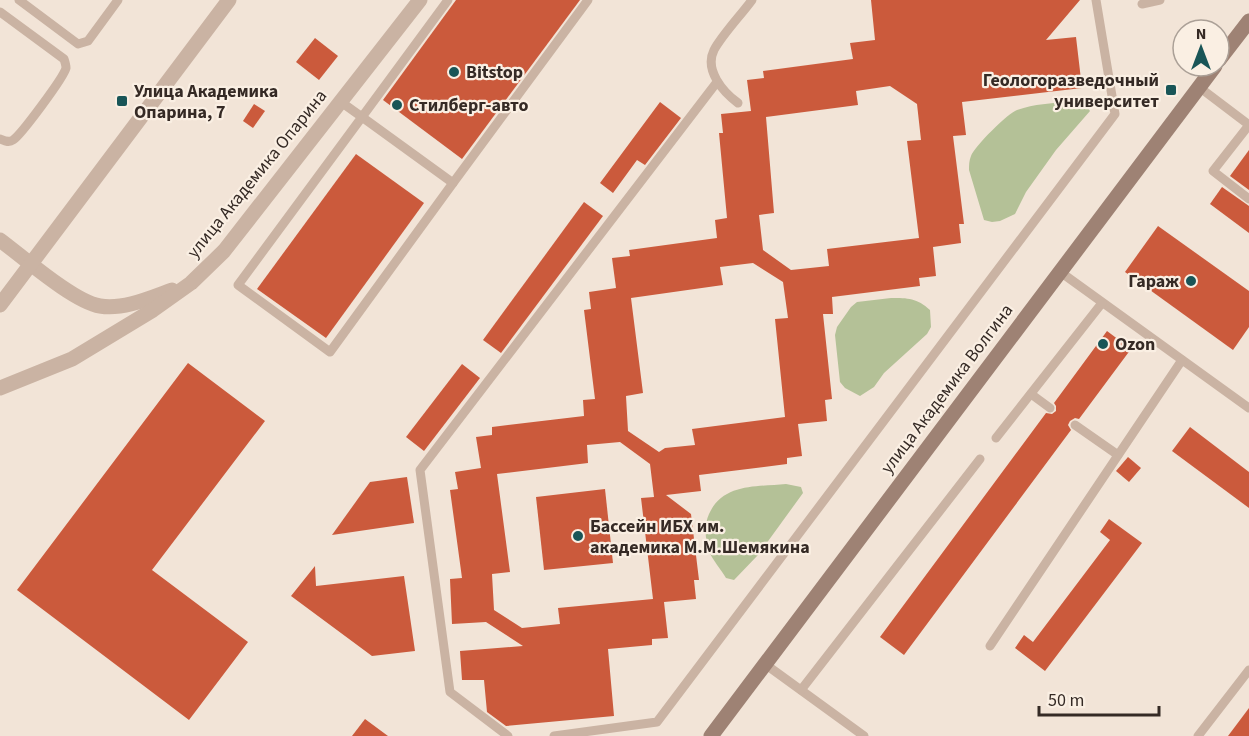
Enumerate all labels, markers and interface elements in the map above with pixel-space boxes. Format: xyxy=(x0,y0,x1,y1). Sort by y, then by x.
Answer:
north arrow xyxy=(1171,18,1231,78)
text: N xyxy=(1196,23,1206,45)
place label: Bitstop xyxy=(466,60,523,85)
marker: Bitstop xyxy=(447,65,461,79)
place label: Геологоразведочный университет xyxy=(983,68,1159,114)
place label: Улица Академика Опарина, 7 xyxy=(134,79,278,125)
marker: Геологоразведочный университет xyxy=(1164,83,1178,97)
street label: улица Академика Опарина xyxy=(181,84,333,264)
place label: Стилберг-авто xyxy=(409,93,528,118)
marker: Улица Академика Опарина, 7 xyxy=(115,94,129,108)
marker: Стилберг-авто xyxy=(390,98,404,112)
place label: Гараж xyxy=(1128,269,1179,294)
marker: Гараж xyxy=(1184,274,1198,288)
street label: улица Академика Волгина xyxy=(875,299,1019,479)
place label: Ozon xyxy=(1115,332,1155,357)
marker: Ozon xyxy=(1096,337,1110,351)
place label: Бассейн ИБХ им. академика М.М.Шемякина xyxy=(590,514,810,560)
marker: Бассейн ИБХ им. академика М.М.Шемякина xyxy=(571,529,585,543)
scale bar xyxy=(1039,679,1159,717)
text: 50 m xyxy=(1048,688,1084,713)

